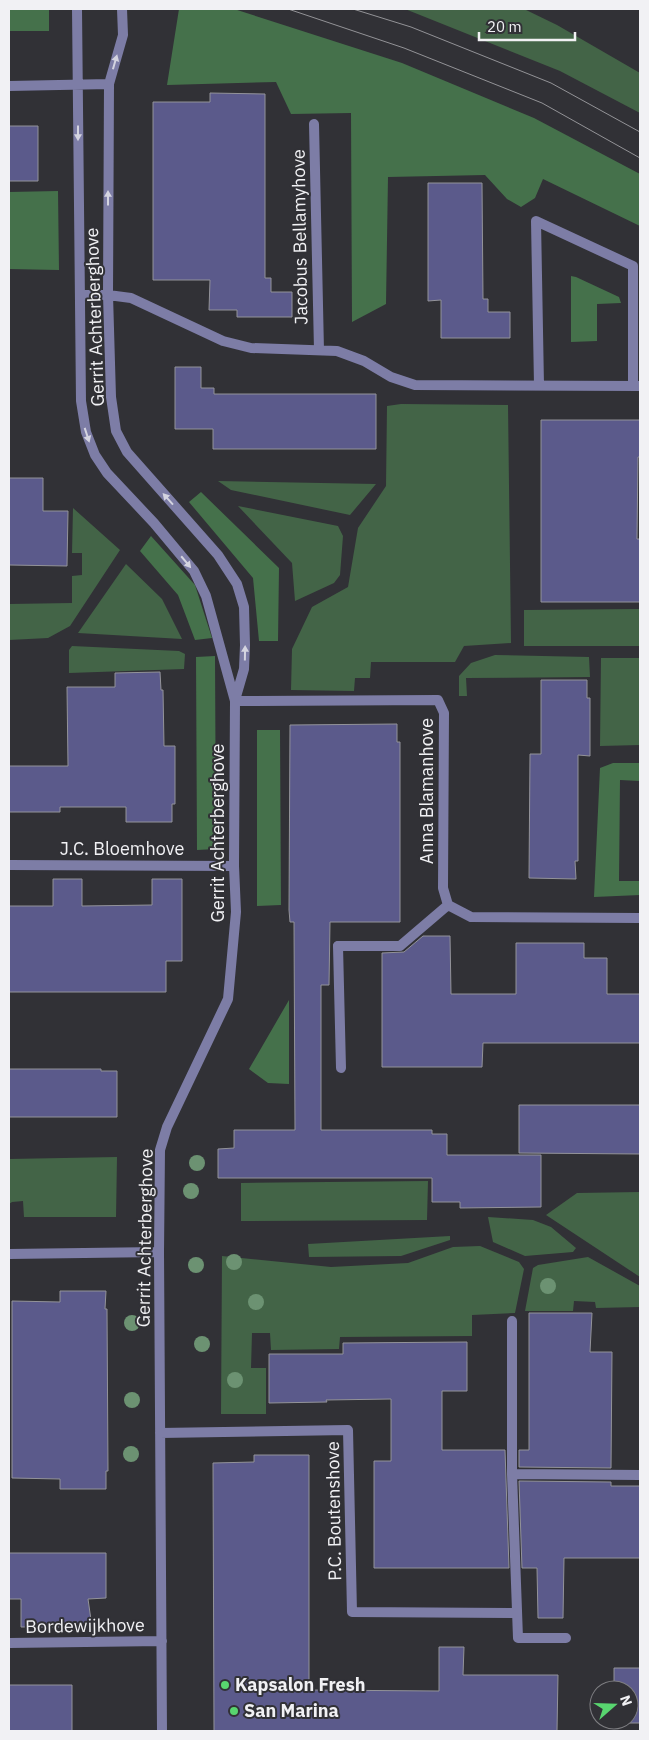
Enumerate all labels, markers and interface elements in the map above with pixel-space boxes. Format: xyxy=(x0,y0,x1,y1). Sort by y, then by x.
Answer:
scale bar xyxy=(479,10,575,42)
text: 20 m xyxy=(487,17,522,36)
one-way arrow xyxy=(111,55,119,70)
one-way arrow xyxy=(74,125,82,141)
street label: Jacobus Bellamyhove xyxy=(286,149,313,325)
one-way arrow xyxy=(104,189,112,205)
street label: Gerrit Achterberghove xyxy=(80,227,109,407)
one-way arrow xyxy=(84,428,92,443)
one-way arrow xyxy=(162,493,174,505)
one-way arrow xyxy=(181,555,192,568)
one-way arrow xyxy=(241,645,249,661)
street label: Anna Blamanhove xyxy=(415,718,438,864)
street label: Gerrit Achterberghove xyxy=(206,743,229,923)
street label: J.C. Bloemhove xyxy=(60,837,184,860)
street label: Gerrit Achterberghove xyxy=(131,1148,158,1328)
street label: P.C. Boutenshove xyxy=(321,1441,346,1581)
street label: Bordewijkhove xyxy=(25,1613,145,1638)
place label: Kapsalon Fresh xyxy=(235,1673,366,1696)
marker: Kapsalon Fresh xyxy=(219,1679,231,1691)
north arrow xyxy=(589,1680,639,1730)
text: N xyxy=(616,1693,636,1708)
place label: San Marina xyxy=(244,1699,339,1722)
marker: San Marina xyxy=(228,1705,240,1717)

